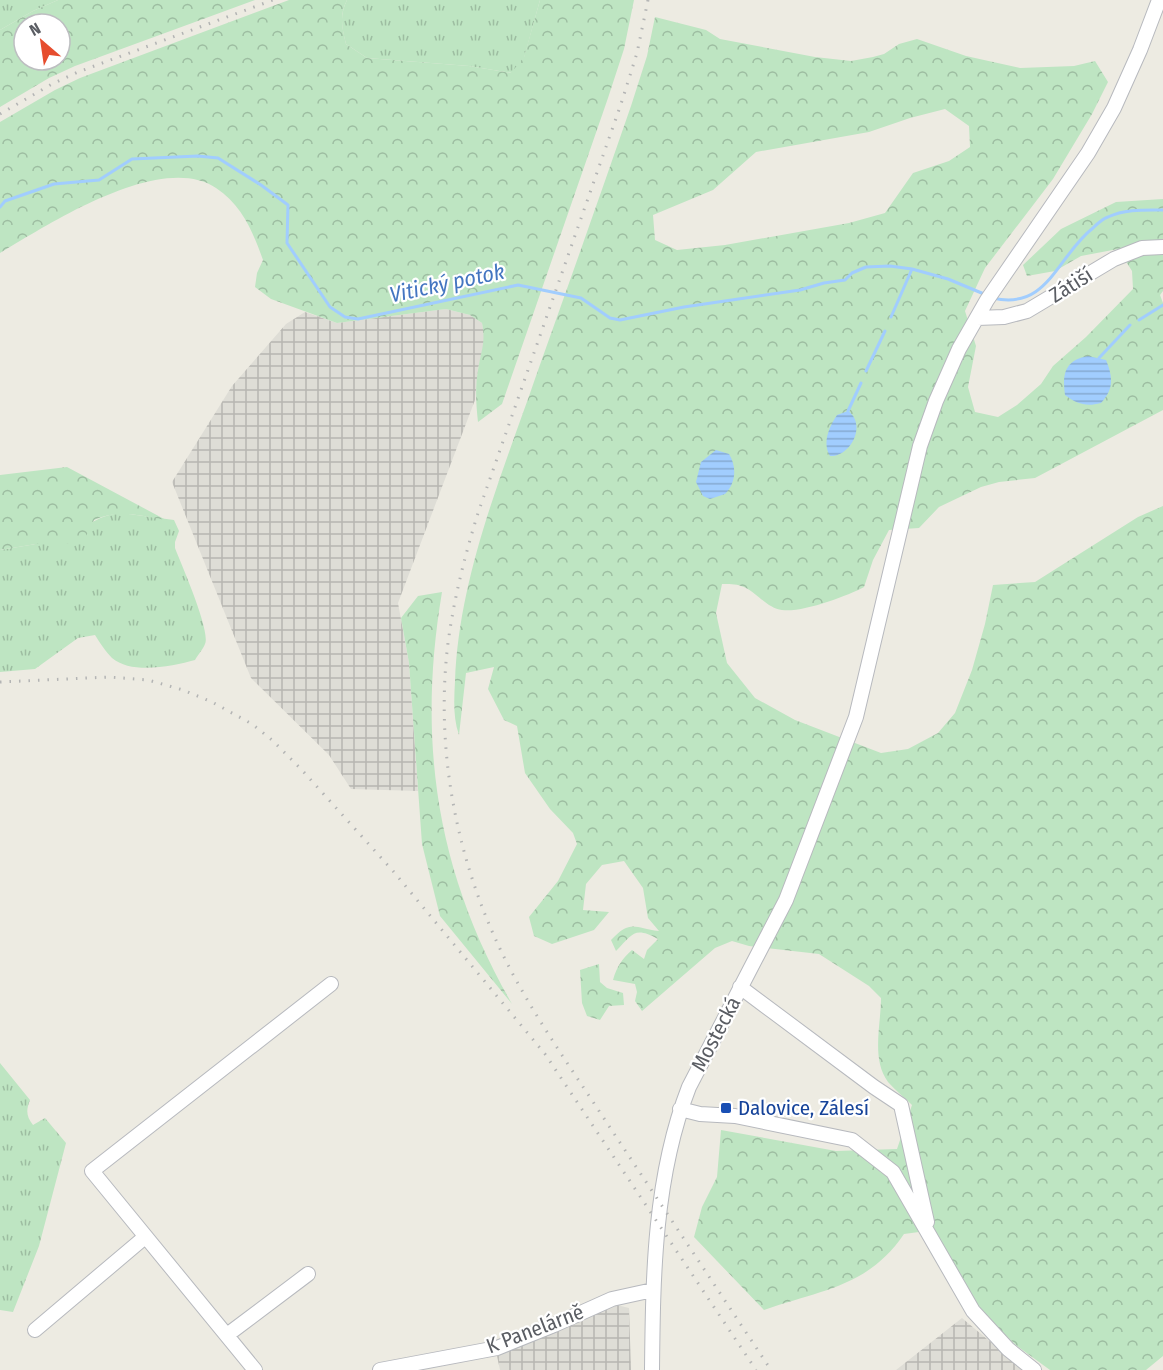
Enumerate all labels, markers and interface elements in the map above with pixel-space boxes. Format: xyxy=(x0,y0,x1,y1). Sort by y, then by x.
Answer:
north arrow xyxy=(12,12,72,72)
text: N xyxy=(26,19,44,40)
water label: Vitický potok xyxy=(387,258,507,308)
street label: Zátiší xyxy=(1044,262,1098,308)
street label: Mostecká xyxy=(686,992,746,1076)
place label: Dalovice, Zálesí xyxy=(738,1095,869,1121)
marker: Dalovice, Zálesí xyxy=(719,1101,733,1115)
street label: K Panelárně xyxy=(483,1299,587,1359)

